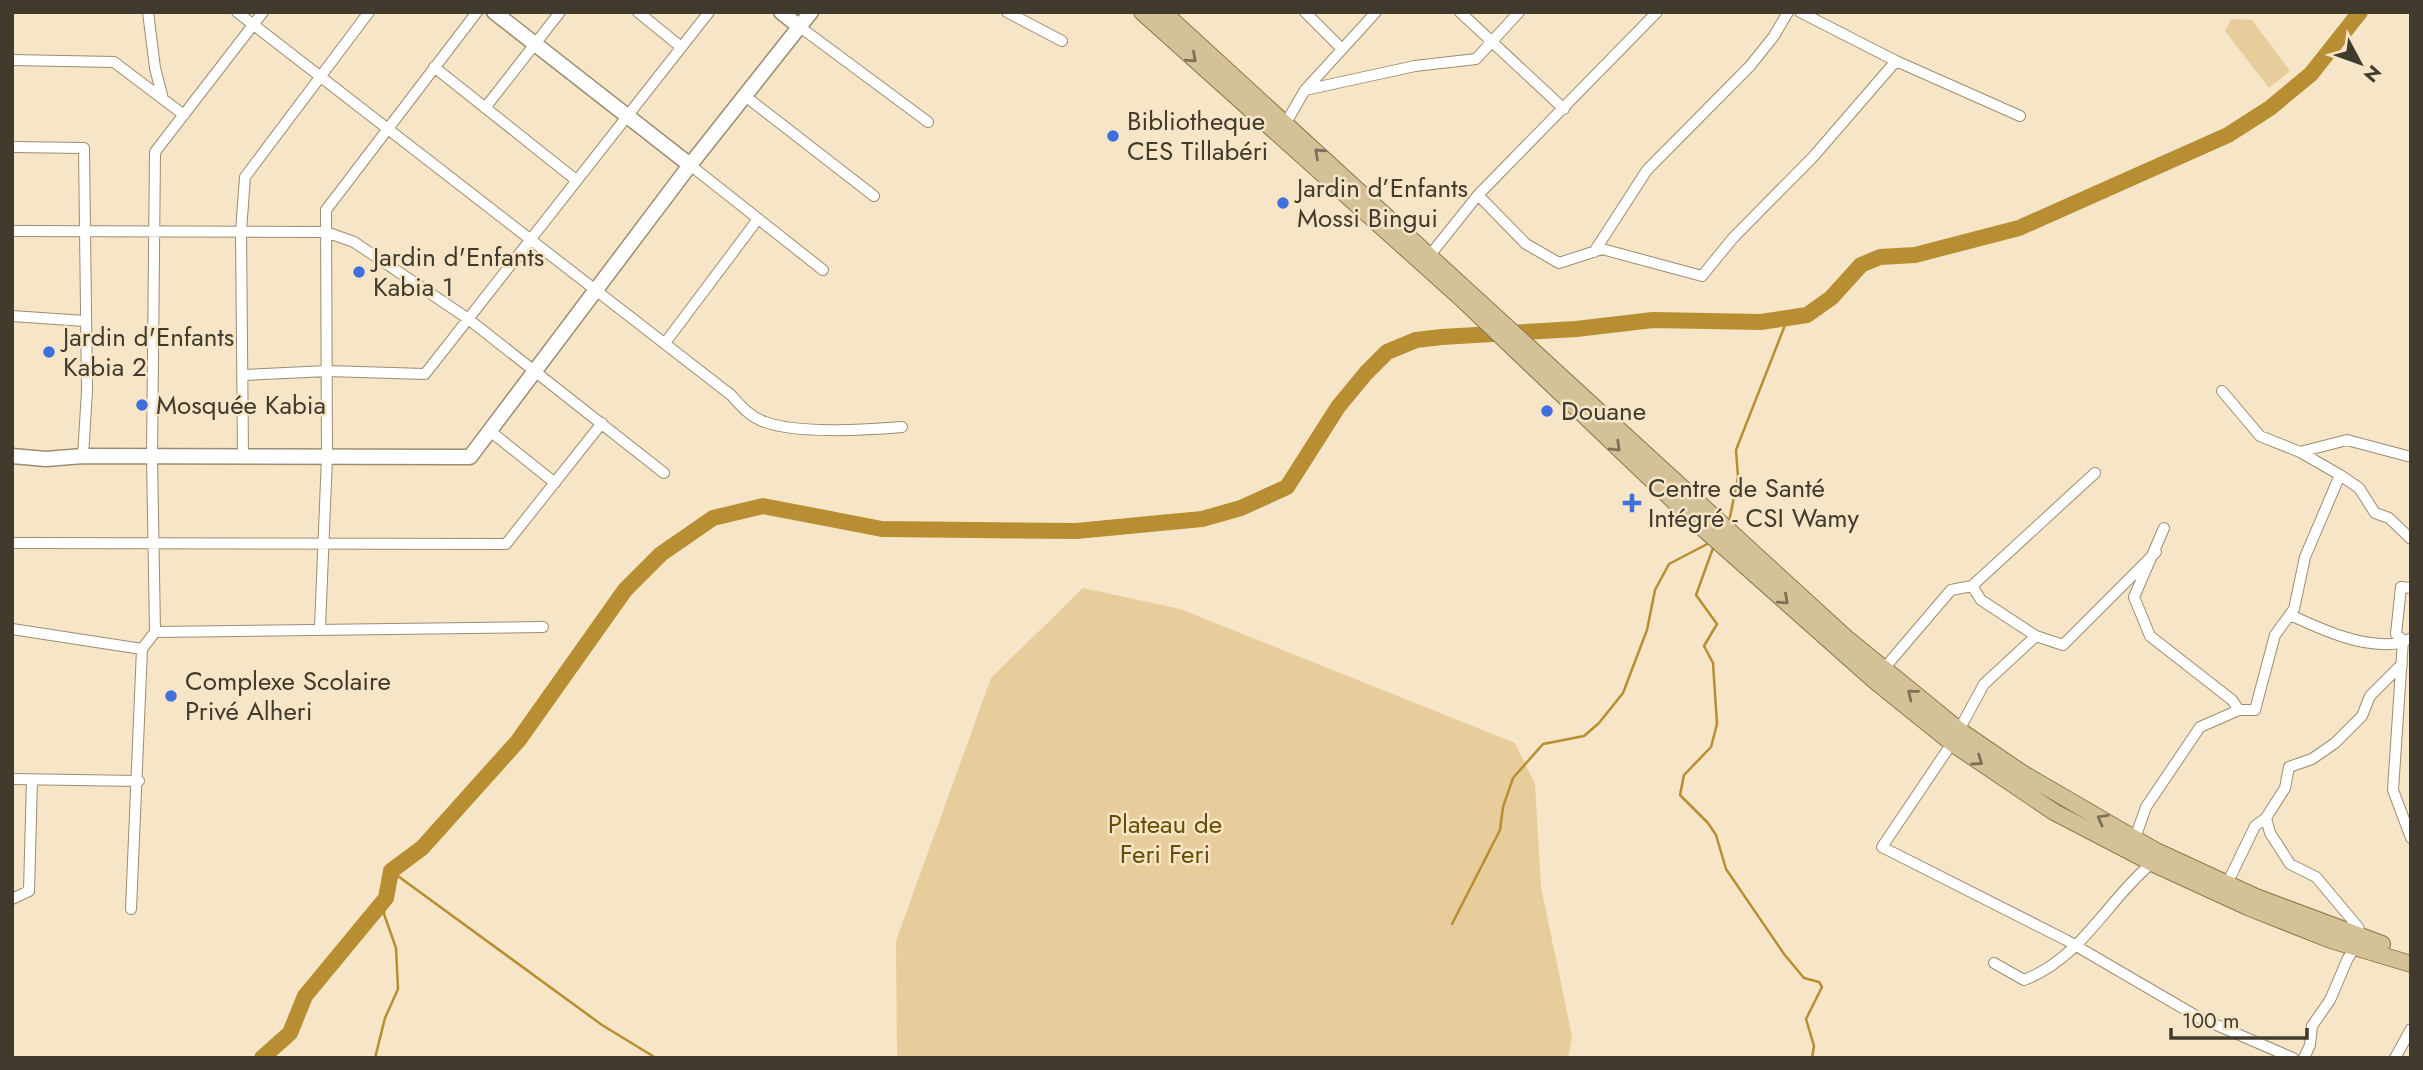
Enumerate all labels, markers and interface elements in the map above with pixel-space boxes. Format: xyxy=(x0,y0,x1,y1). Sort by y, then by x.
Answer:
north arrow xyxy=(2325,28,2395,98)
one-way arrow xyxy=(1184,50,1197,62)
text: N xyxy=(2357,59,2388,88)
place label: Bibliotheque CES Tillabéri xyxy=(1127,102,1268,170)
marker: Bibliotheque CES Tillabéri xyxy=(1105,128,1121,144)
one-way arrow xyxy=(1314,149,1327,161)
place label: Jardin d’Enfants Mossi Bingui xyxy=(1294,169,1468,237)
marker: Jardin d’Enfants Mossi Bingui xyxy=(1275,195,1291,211)
place label: Jardin d'Enfants Kabia 1 xyxy=(370,238,544,306)
marker: Jardin d'Enfants Kabia 1 xyxy=(351,264,367,280)
place label: Jardin d'Enfants Kabia 2 xyxy=(60,318,234,386)
marker: Jardin d'Enfants Kabia 2 xyxy=(41,344,57,360)
place label: Mosquée Kabia xyxy=(156,386,326,424)
place label: Douane xyxy=(1561,392,1646,430)
marker: Mosquée Kabia xyxy=(134,397,150,413)
marker: Douane xyxy=(1539,403,1555,419)
one-way arrow xyxy=(1608,438,1621,451)
place label: Centre de Santé Intégré - CSI Wamy xyxy=(1648,469,1859,537)
marker: Centre de Santé Intégré - CSI Wamy xyxy=(1622,493,1642,513)
one-way arrow xyxy=(1776,592,1789,605)
place label: Complexe Scolaire Privé Alheri xyxy=(185,662,391,730)
marker: Complexe Scolaire Privé Alheri xyxy=(163,688,179,704)
one-way arrow xyxy=(1908,689,1920,702)
one-way arrow xyxy=(1970,753,1983,765)
park label: Plateau de Feri Feri xyxy=(1108,805,1222,873)
one-way arrow xyxy=(2096,814,2109,827)
scale bar xyxy=(2171,996,2308,1040)
text: 100 m xyxy=(2182,1006,2239,1036)

